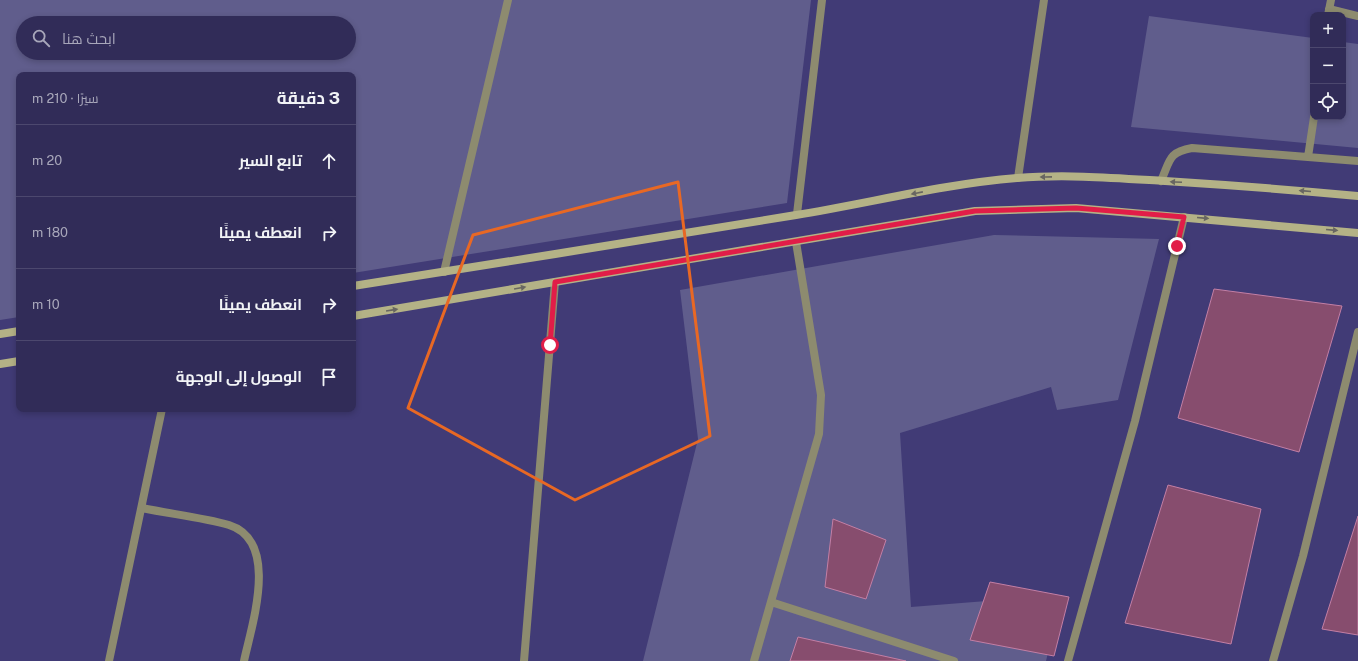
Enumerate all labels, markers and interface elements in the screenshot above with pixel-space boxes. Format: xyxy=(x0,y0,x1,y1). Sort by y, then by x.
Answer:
map controls xyxy=(1310,12,1346,120)
button: + xyxy=(1310,12,1346,48)
search box xyxy=(16,16,356,60)
icon: search xyxy=(30,27,52,49)
text: ابحث هنا xyxy=(62,30,116,47)
button: − xyxy=(1310,48,1346,84)
button: locate xyxy=(1310,84,1346,120)
text: 3 دقيقة xyxy=(277,88,340,108)
text: سيرًا · 210 m xyxy=(32,91,99,106)
icon: ahead xyxy=(318,150,340,172)
text: تابع السير xyxy=(239,152,302,169)
text: 20 m xyxy=(32,153,62,168)
one-way arrow xyxy=(1039,174,1052,180)
one-way arrow xyxy=(1169,179,1182,185)
one-way arrow xyxy=(1299,188,1311,195)
one-way arrow xyxy=(911,190,923,196)
one-way arrow xyxy=(1197,215,1209,222)
icon: right xyxy=(318,222,340,244)
text: انعطف يمينًا xyxy=(219,224,302,241)
text: 180 m xyxy=(32,225,68,240)
one-way arrow xyxy=(1326,227,1338,234)
route end xyxy=(1168,237,1186,255)
one-way arrow xyxy=(514,285,526,291)
icon: right xyxy=(318,294,340,316)
text: انعطف يمينًا xyxy=(219,296,302,313)
text: 10 m xyxy=(32,297,60,312)
one-way arrow xyxy=(385,307,398,313)
route start xyxy=(541,336,559,354)
icon: arrive xyxy=(318,366,340,388)
text: الوصول إلى الوجهة xyxy=(176,368,302,385)

